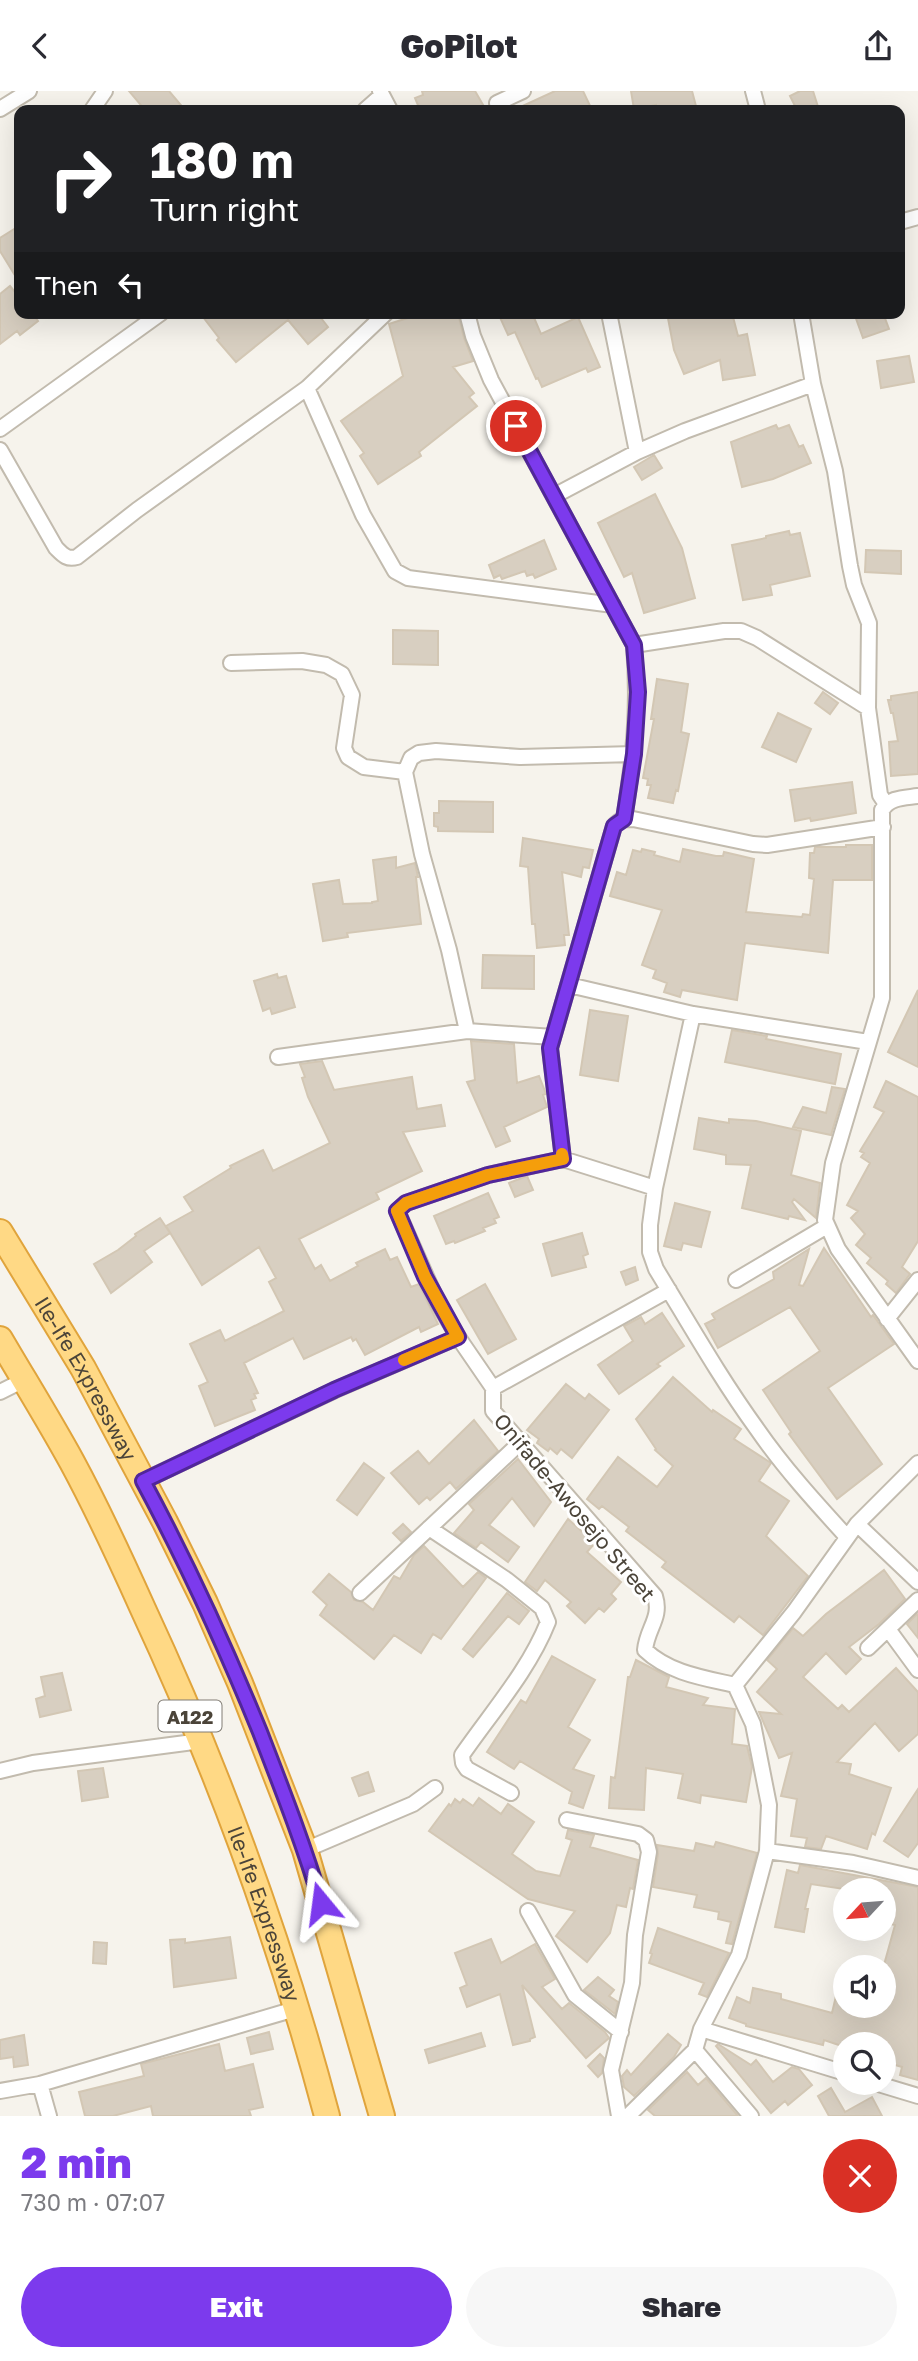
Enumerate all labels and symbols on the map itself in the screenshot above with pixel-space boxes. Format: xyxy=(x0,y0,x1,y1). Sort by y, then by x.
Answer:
pin xyxy=(486,396,546,456)
street label: Ile-Ife Expressway xyxy=(29,1292,143,1465)
street label: Onifade-Awosejo Street xyxy=(489,1408,661,1606)
road number: A122 xyxy=(158,1701,222,1731)
street label: Ile-Ife Expressway xyxy=(222,1822,307,2005)
position arrow xyxy=(284,1866,358,1940)
north arrow xyxy=(833,1878,896,1941)

